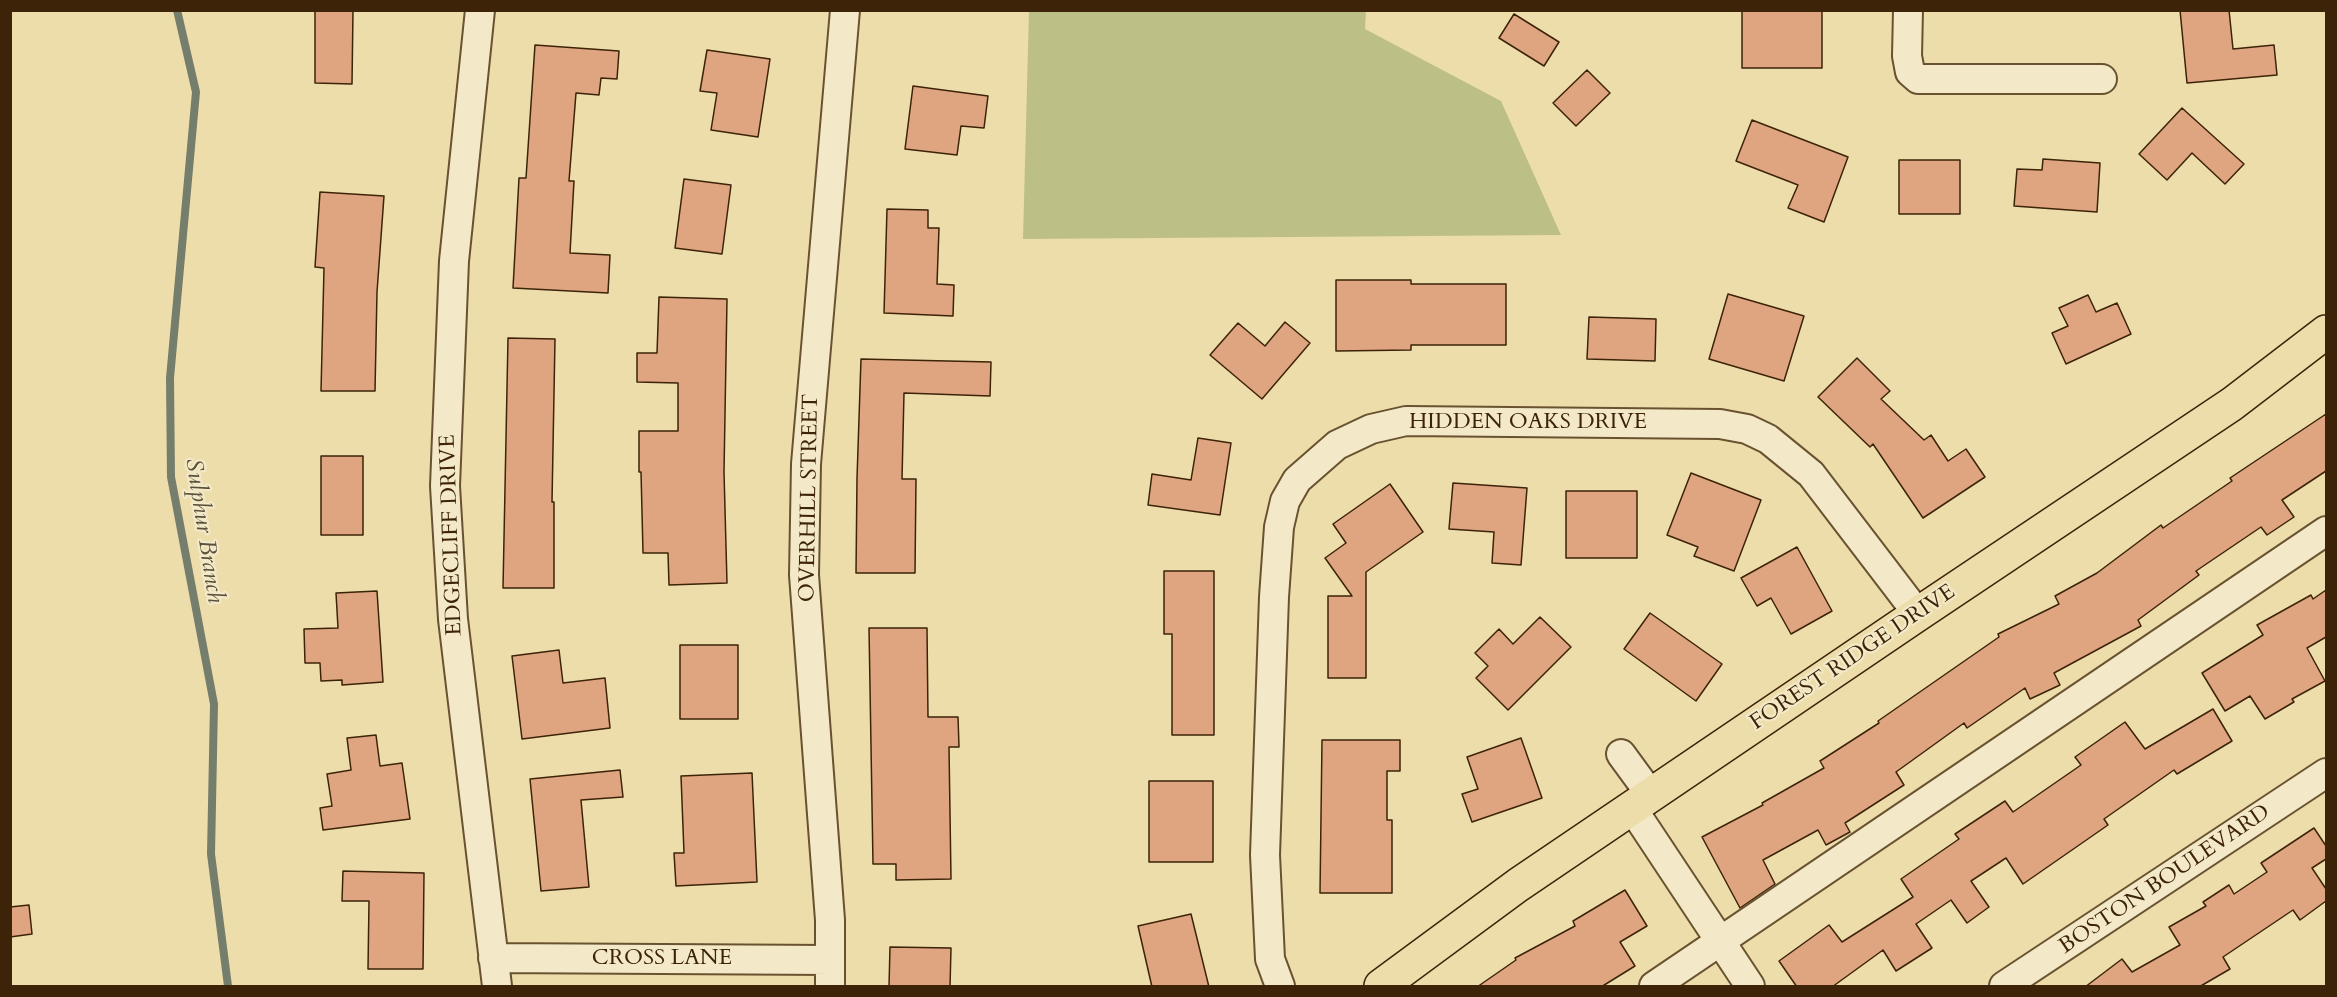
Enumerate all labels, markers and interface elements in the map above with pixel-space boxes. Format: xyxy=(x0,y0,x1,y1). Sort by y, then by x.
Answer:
street label: OVERHILL STREET xyxy=(795,394,825,602)
street label: HIDDEN OAKS DRIVE xyxy=(1409,410,1647,436)
street label: EDGECLIFF DRIVE xyxy=(435,434,469,636)
water label: Sulphur Branch xyxy=(177,457,229,605)
street label: FOREST RIDGE DRIVE xyxy=(1746,580,1960,736)
street label: BOSTON BOULEVARD xyxy=(2055,800,2275,960)
street label: CROSS LANE xyxy=(592,946,732,972)

